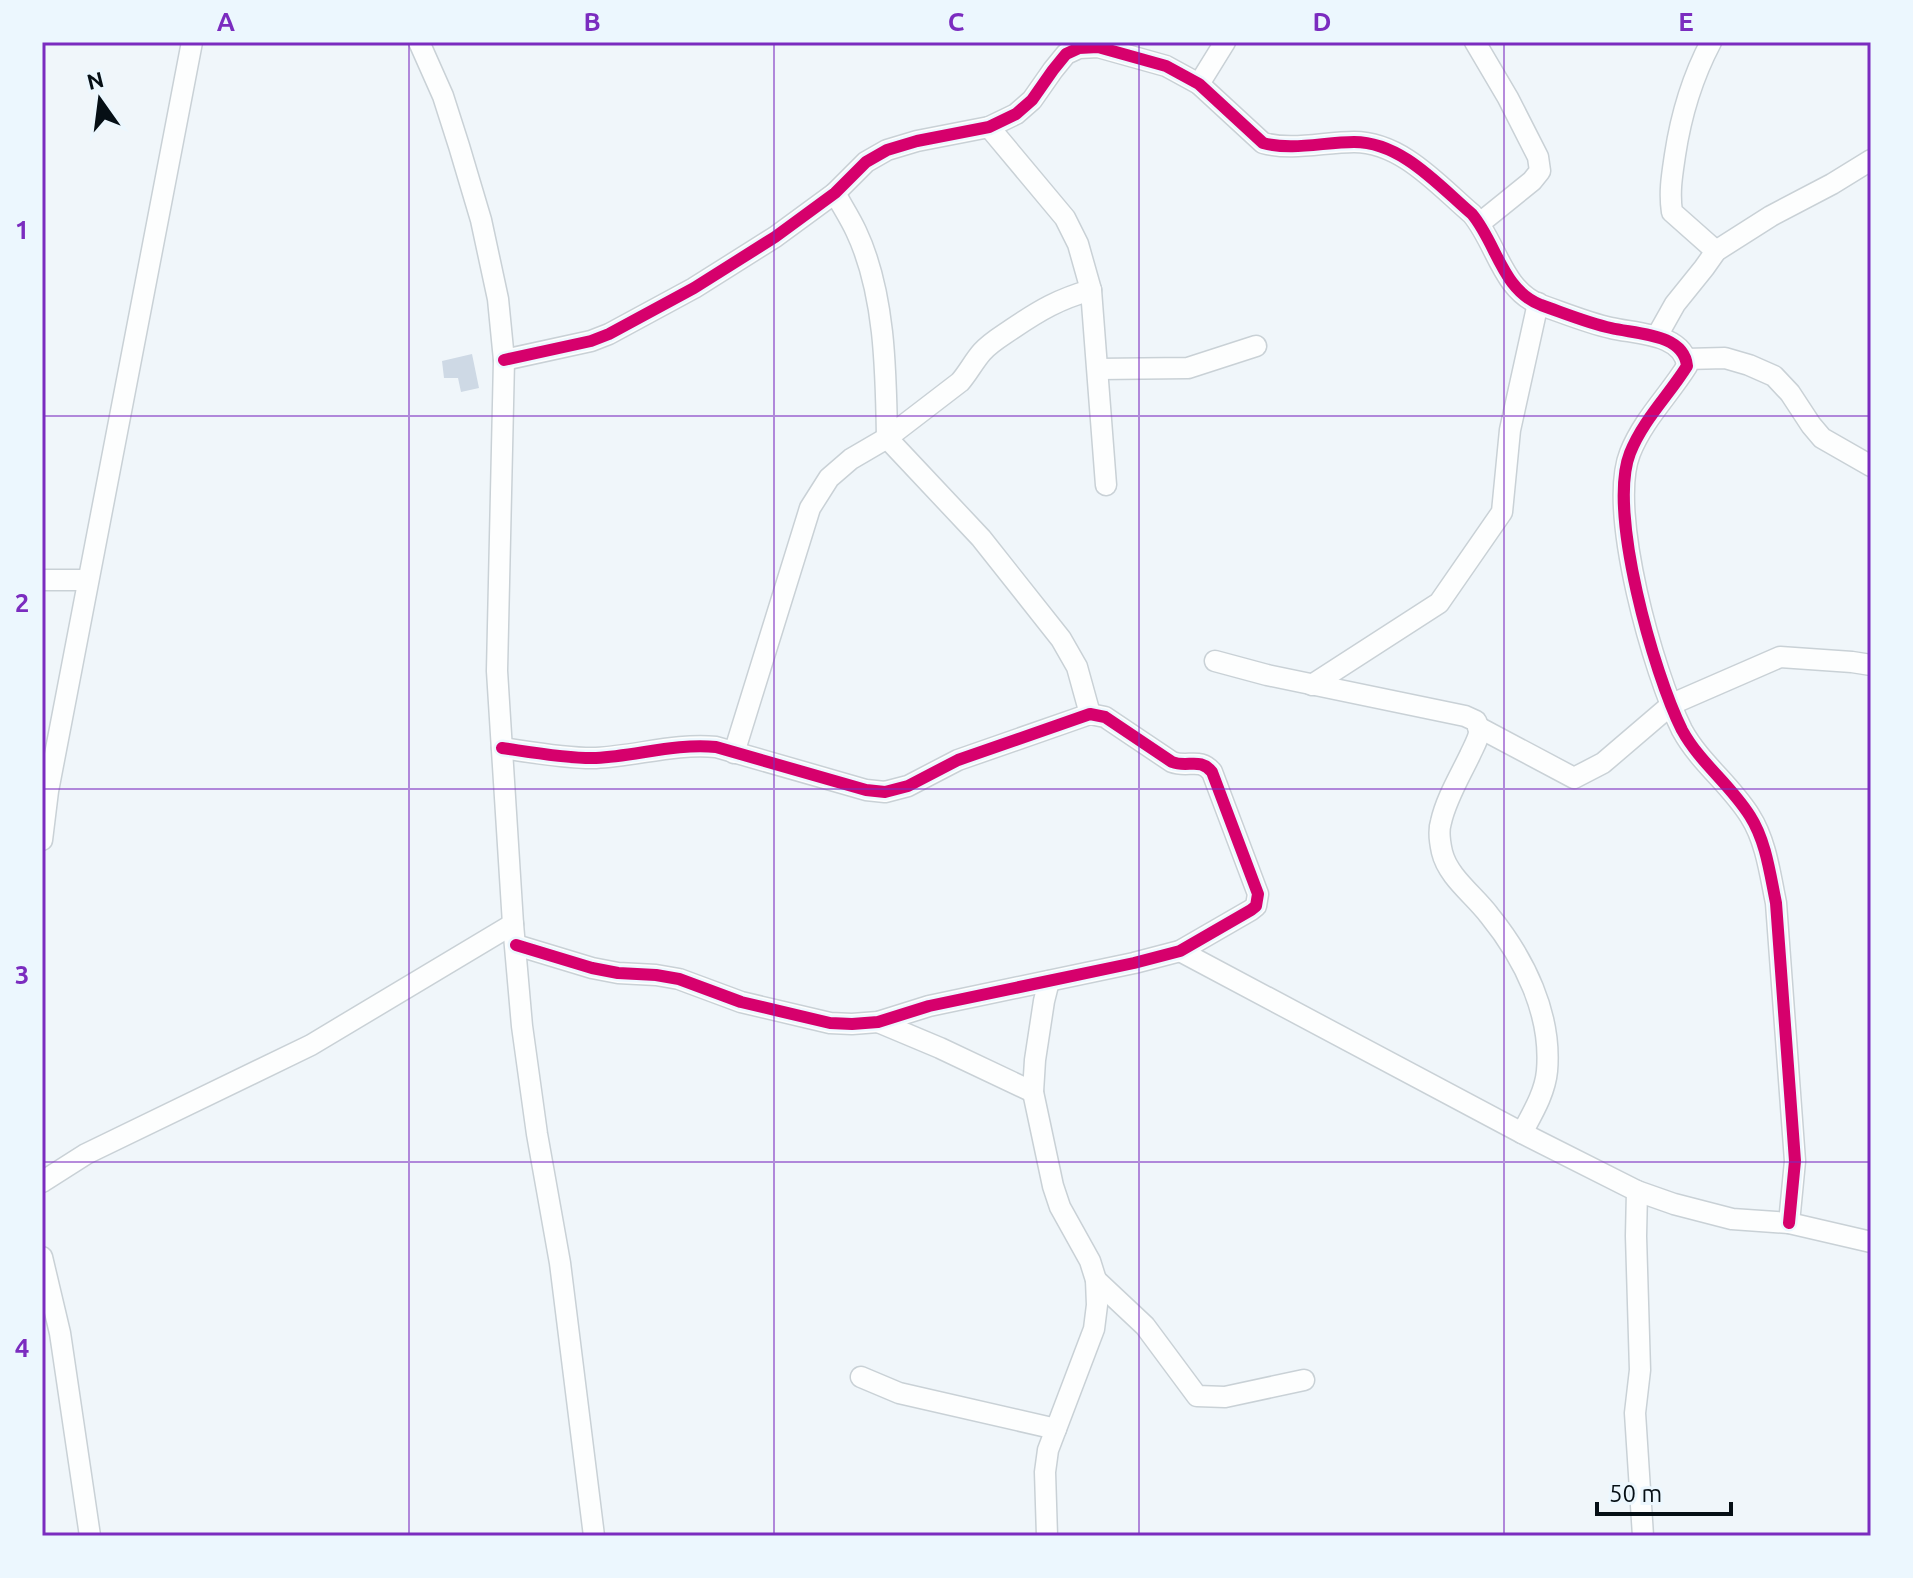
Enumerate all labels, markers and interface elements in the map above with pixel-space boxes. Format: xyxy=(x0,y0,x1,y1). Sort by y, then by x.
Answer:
text: A xyxy=(217,7,236,36)
text: B xyxy=(583,7,601,36)
text: C xyxy=(948,7,965,36)
text: D xyxy=(1313,7,1331,36)
text: E xyxy=(1678,7,1694,36)
north arrow xyxy=(60,60,140,140)
text: N xyxy=(84,66,106,94)
text: 1 xyxy=(15,215,29,244)
text: 2 xyxy=(15,588,29,617)
text: 3 xyxy=(15,960,29,989)
text: 4 xyxy=(15,1333,29,1362)
scale bar xyxy=(1597,1466,1731,1516)
text: 50 m xyxy=(1609,1480,1662,1507)

